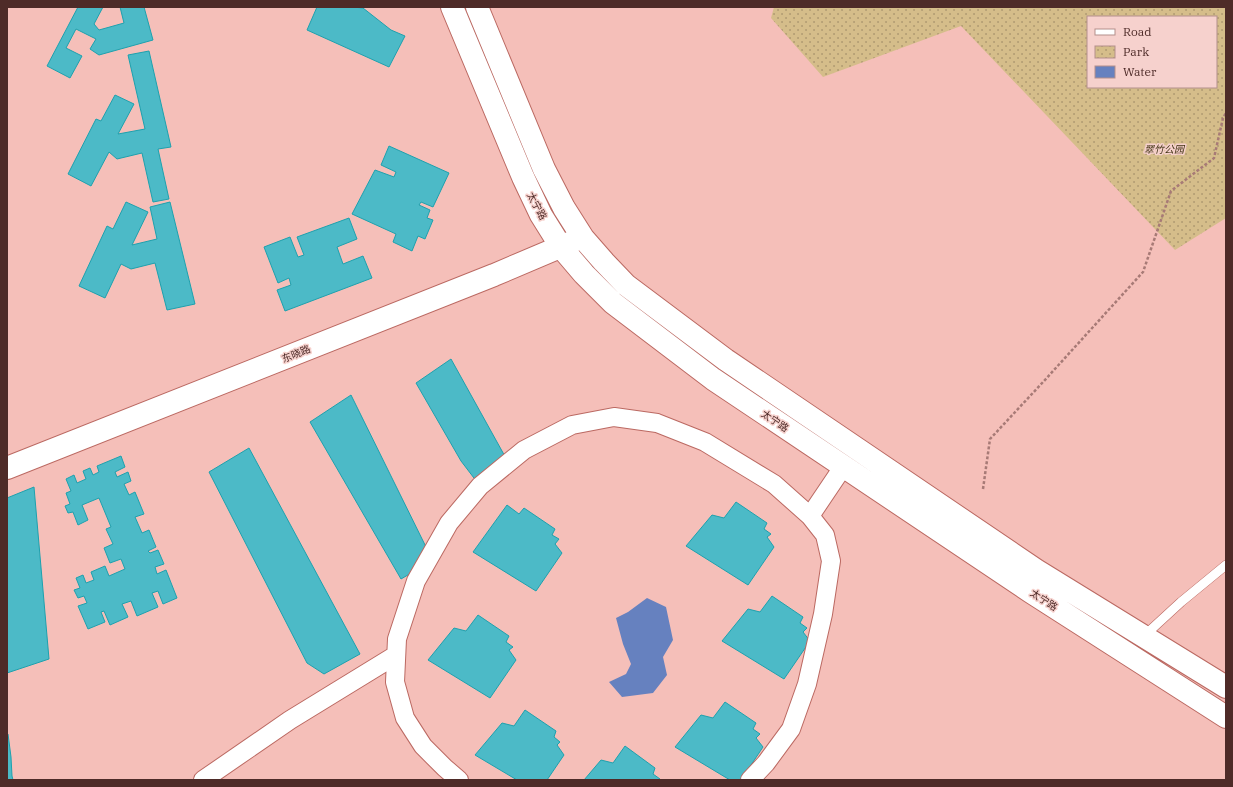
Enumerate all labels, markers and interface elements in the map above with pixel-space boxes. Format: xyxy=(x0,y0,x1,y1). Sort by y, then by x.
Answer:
legend xyxy=(1087,16,1217,88)
text: Road xyxy=(1123,24,1152,39)
text: Park xyxy=(1123,44,1149,59)
text: Water xyxy=(1123,64,1157,79)
park label: 翠竹公园 xyxy=(1144,143,1186,156)
street label: 太宁路 xyxy=(524,190,550,222)
street label: 东晓路 xyxy=(280,342,312,366)
street label: 太宁路 xyxy=(759,407,791,435)
street label: 太宁路 xyxy=(1028,586,1060,614)

